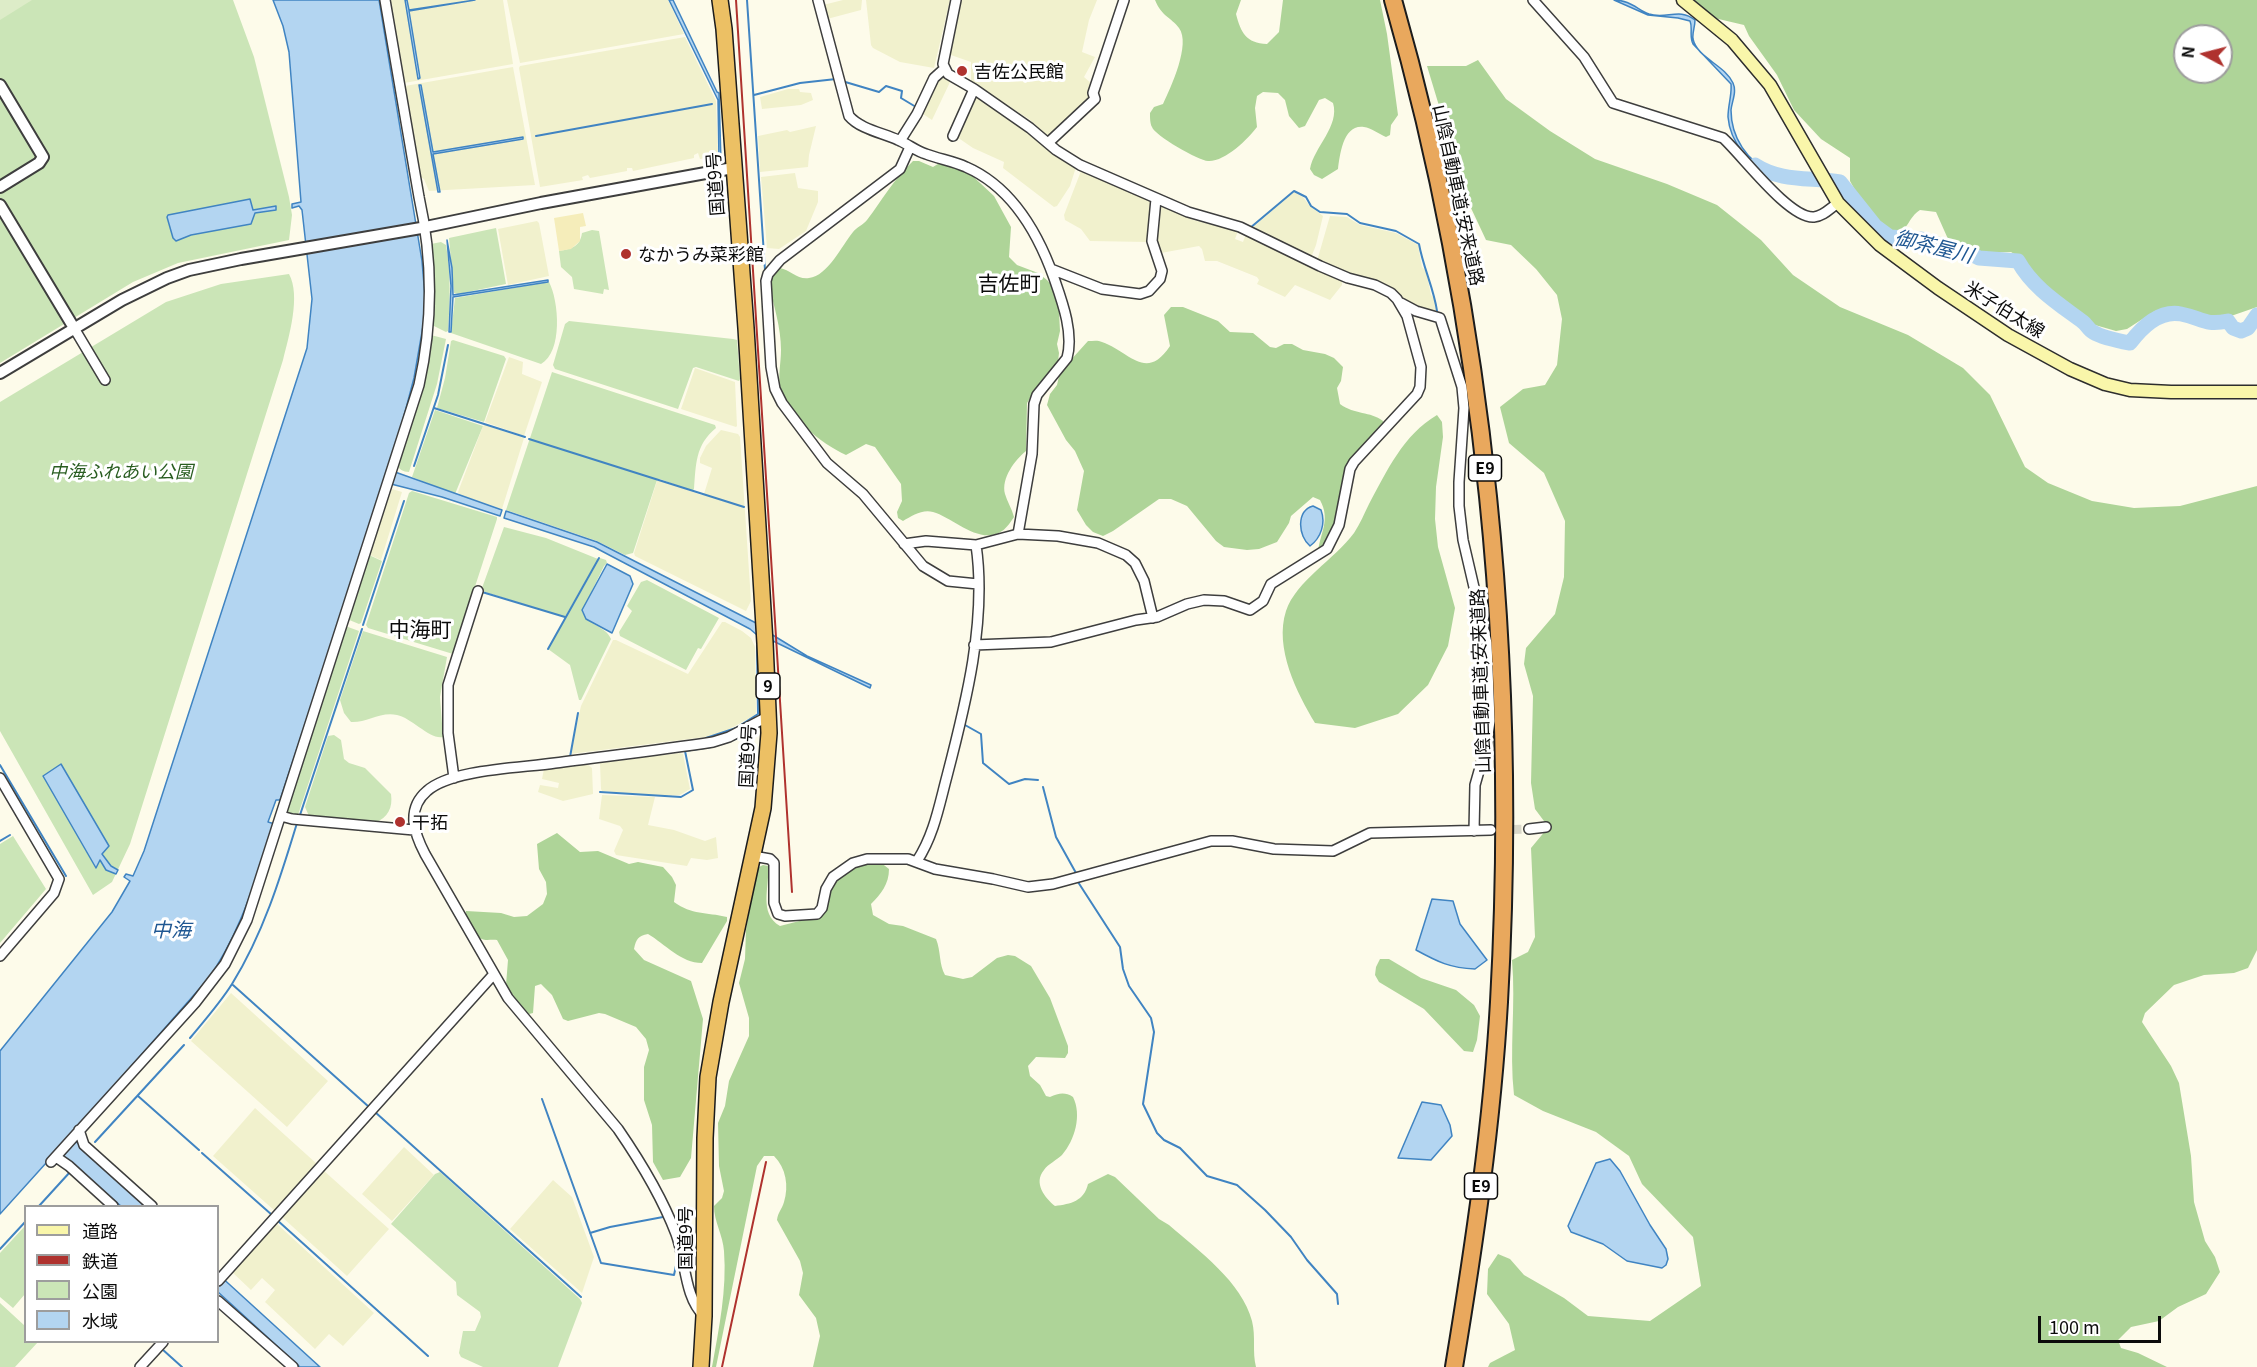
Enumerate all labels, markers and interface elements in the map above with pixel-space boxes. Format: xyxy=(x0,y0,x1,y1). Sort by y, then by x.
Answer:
north arrow xyxy=(2173,24,2233,84)
text: N xyxy=(2174,45,2200,59)
place label: 吉佐公民館 xyxy=(974,60,1064,82)
marker: 吉佐公民館 xyxy=(955,64,969,78)
street label: 山陰自動車道;安来道路 xyxy=(1429,102,1489,288)
street label: 国道9号 xyxy=(702,151,728,217)
water label: 御茶屋川 xyxy=(1892,225,1976,267)
place label: なかうみ菜彩館 xyxy=(638,243,764,265)
marker: なかうみ菜彩館 xyxy=(619,247,633,261)
district label: 吉佐町 xyxy=(978,270,1040,296)
street label: 米子伯太線 xyxy=(1961,276,2049,342)
road number: E9 xyxy=(1468,455,1502,481)
park label: 中海ふれあい公園 xyxy=(49,460,193,482)
street label: 山陰自動車道;安来道路 xyxy=(1466,588,1494,774)
district label: 中海町 xyxy=(389,616,451,642)
road number: 9 xyxy=(756,673,780,699)
street label: 国道9号 xyxy=(735,723,759,789)
place label: 干拓 xyxy=(412,811,448,833)
marker: 干拓 xyxy=(393,815,407,829)
water label: 中海 xyxy=(151,917,191,941)
road number: E9 xyxy=(1464,1173,1498,1199)
legend xyxy=(24,1205,219,1343)
street label: 国道9号 xyxy=(674,1206,696,1270)
text: 道路 xyxy=(82,1217,118,1243)
text: 鉄道 xyxy=(82,1247,118,1273)
text: 公園 xyxy=(82,1277,118,1303)
scale bar xyxy=(2041,1304,2164,1342)
text: 水域 xyxy=(82,1307,118,1333)
text: 100 m xyxy=(2049,1313,2100,1339)

